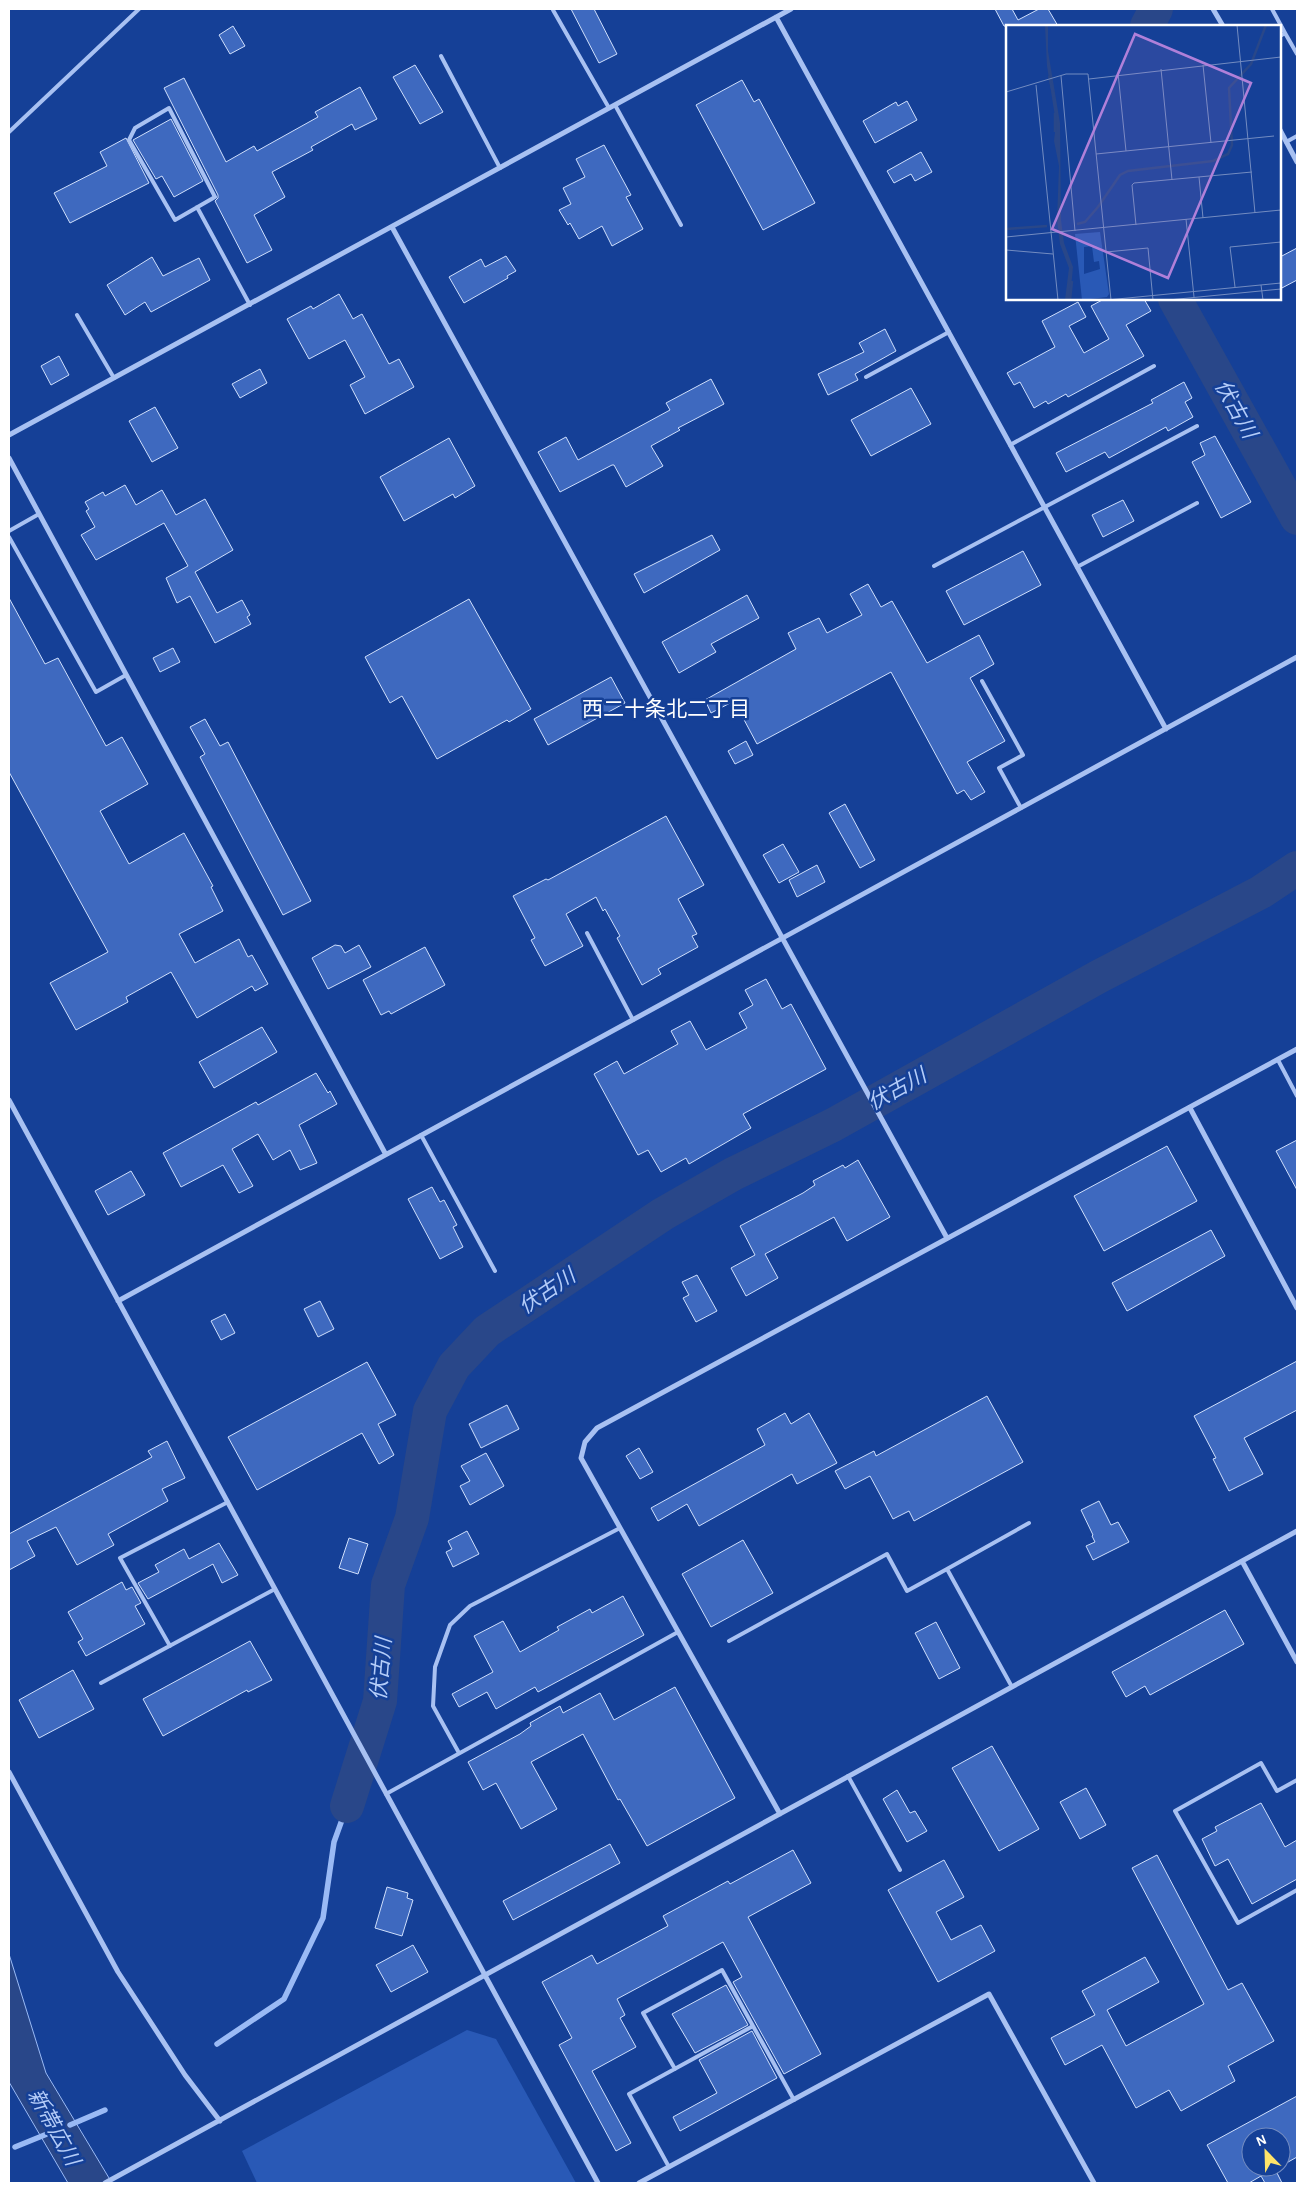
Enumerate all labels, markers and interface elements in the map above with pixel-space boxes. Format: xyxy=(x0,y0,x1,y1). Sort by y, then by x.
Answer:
inset map xyxy=(1006,25,1281,300)
water label: 伏古川 xyxy=(1211,376,1262,444)
district label: 西二十条北二丁目 xyxy=(582,698,750,720)
water label: 伏古川 xyxy=(864,1063,932,1114)
water label: 伏古川 xyxy=(515,1263,581,1318)
water label: 伏古川 xyxy=(367,1635,395,1701)
water label: 新帯広川 xyxy=(24,2085,85,2171)
north arrow xyxy=(1241,2127,1291,2177)
text: N xyxy=(1254,2133,1269,2149)

